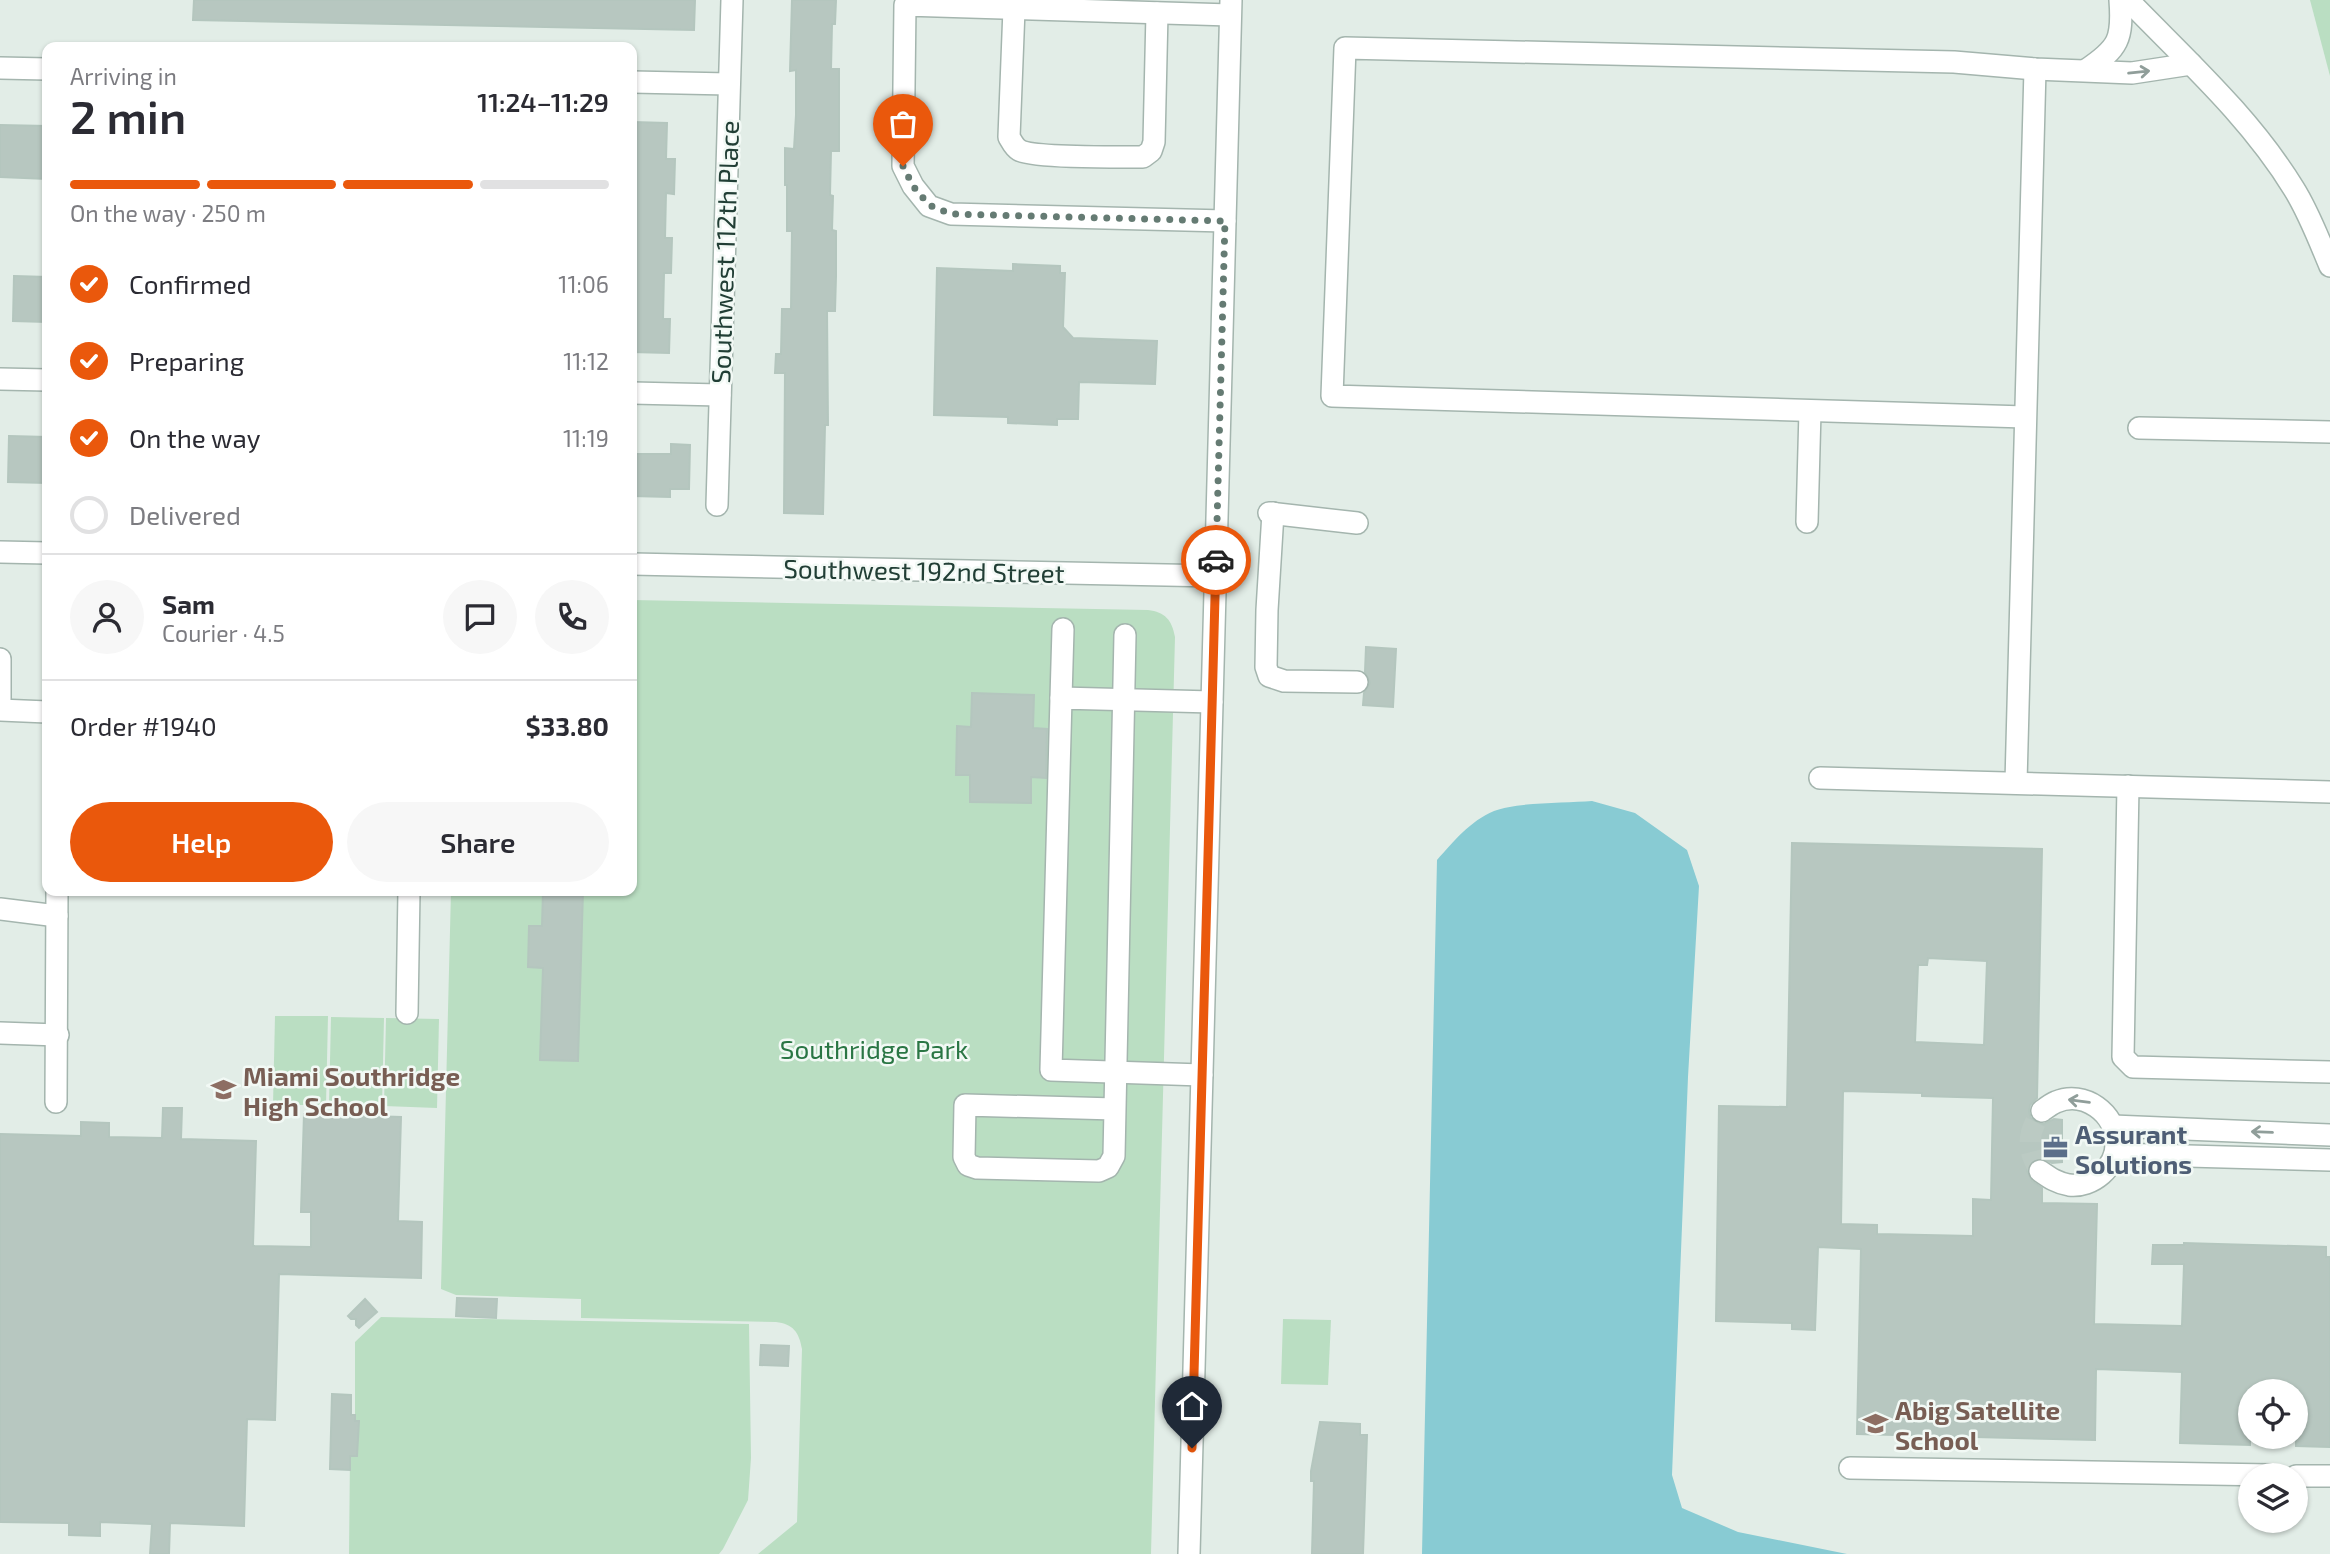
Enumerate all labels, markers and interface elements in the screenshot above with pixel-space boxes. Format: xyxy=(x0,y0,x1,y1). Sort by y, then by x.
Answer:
text: Arriving in xyxy=(70,62,177,90)
one-way arrow xyxy=(2127,65,2150,78)
text: 11:24–11:29 xyxy=(477,86,609,117)
text: 2 min xyxy=(70,88,186,143)
pin xyxy=(873,94,933,166)
icon: bag xyxy=(884,105,922,143)
street label: Southwest 112th Place xyxy=(704,120,744,384)
text: On the way · 250 m xyxy=(70,199,266,227)
icon: check xyxy=(70,265,108,303)
text: Confirmed xyxy=(129,268,252,299)
text: 11:06 xyxy=(558,270,609,298)
icon: check xyxy=(70,342,108,380)
text: Preparing xyxy=(129,345,244,376)
text: 11:12 xyxy=(563,347,609,375)
icon: check xyxy=(70,419,108,457)
text: On the way xyxy=(129,422,260,453)
text: 11:19 xyxy=(563,424,609,452)
text: Delivered xyxy=(129,499,241,530)
courier xyxy=(1181,525,1251,595)
icon: car xyxy=(1197,541,1235,579)
street label: Southwest 192nd Street xyxy=(783,552,1065,588)
button: person xyxy=(70,580,144,654)
button: chat xyxy=(443,580,517,654)
button: phone xyxy=(535,580,609,654)
text: Sam xyxy=(162,588,215,619)
text: Courier · 4.5 xyxy=(162,619,285,647)
text: Order #1940 xyxy=(70,710,217,741)
text: $33.80 xyxy=(525,710,609,741)
button: Help xyxy=(70,802,333,882)
button: Share xyxy=(347,802,609,882)
park label: Southridge Park xyxy=(780,1033,968,1064)
place label: Miami Southridge High School xyxy=(243,1060,460,1121)
school or university icon: Miami Southridge High School xyxy=(209,1076,237,1104)
one-way arrow xyxy=(2068,1095,2091,1108)
place label: Assurant Solutions xyxy=(2075,1118,2192,1179)
one-way arrow xyxy=(2251,1126,2274,1139)
office icon: Assurant Solutions xyxy=(2041,1134,2069,1162)
pin xyxy=(1162,1376,1222,1448)
map controls xyxy=(2238,1379,2308,1533)
button: locate xyxy=(2238,1379,2308,1449)
icon: home xyxy=(1173,1387,1211,1425)
place label: Abig Satellite School xyxy=(1895,1394,2060,1455)
school or university icon: Abig Satellite School xyxy=(1861,1410,1889,1438)
button: layers xyxy=(2238,1463,2308,1533)

